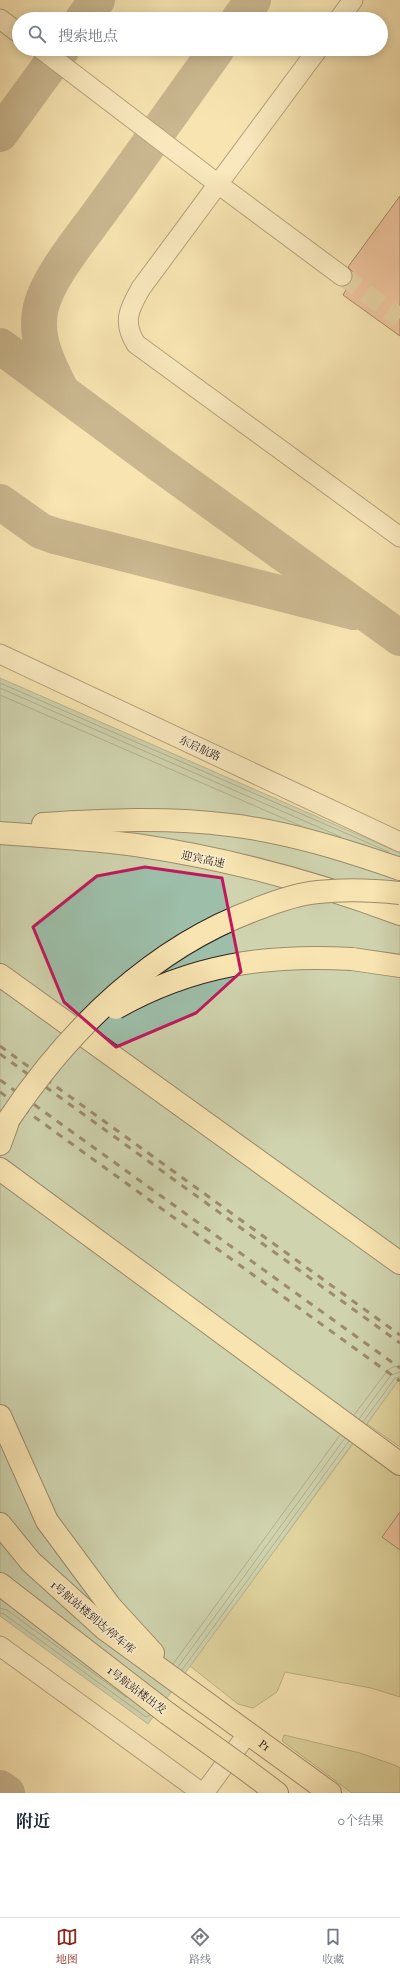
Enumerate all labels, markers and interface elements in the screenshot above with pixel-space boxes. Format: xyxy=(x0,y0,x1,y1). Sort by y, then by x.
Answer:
search box xyxy=(12,12,388,56)
icon: search xyxy=(26,23,48,45)
text: 搜索地点 xyxy=(58,27,118,45)
street label: 东启航路 xyxy=(177,733,222,764)
street label: 迎宾高速 xyxy=(180,849,226,870)
street label: 1号航站楼到达/停车库 xyxy=(48,1578,138,1657)
street label: 1号航站楼出发 xyxy=(105,1664,169,1717)
street label: P1 xyxy=(256,1737,272,1754)
text: 附近 xyxy=(16,1811,50,1832)
text: 0个结果 xyxy=(337,1813,384,1829)
tab: 地图 xyxy=(56,1926,78,1966)
tab: 路线 xyxy=(189,1926,211,1966)
tab: 收藏 xyxy=(322,1926,344,1966)

